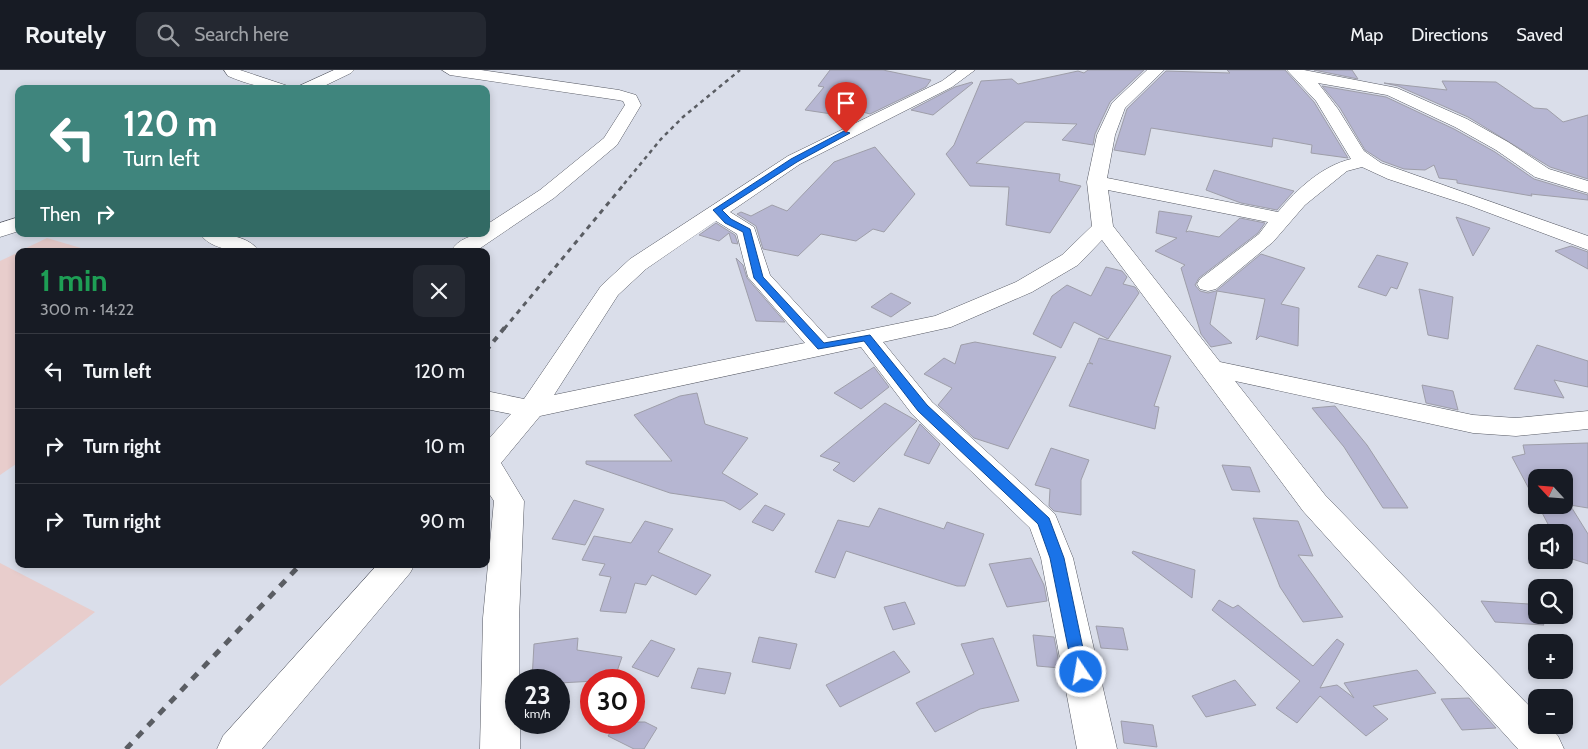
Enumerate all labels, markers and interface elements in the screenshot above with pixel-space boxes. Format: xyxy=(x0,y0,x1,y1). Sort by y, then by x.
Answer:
search box xyxy=(136,12,486,57)
text: Routely xyxy=(25,20,106,49)
icon: search xyxy=(154,21,182,49)
text: Search here xyxy=(194,23,289,46)
text: Map xyxy=(1350,24,1383,46)
text: Directions xyxy=(1411,24,1488,46)
text: Saved xyxy=(1516,24,1563,46)
pin xyxy=(825,82,867,133)
icon: arrive xyxy=(832,89,860,117)
text: 120 m xyxy=(123,102,217,145)
icon: left xyxy=(40,105,105,170)
text: Turn left xyxy=(123,145,200,172)
icon: right xyxy=(91,200,119,228)
text: Then xyxy=(40,203,81,226)
text: 1 min xyxy=(40,262,108,299)
button: close xyxy=(413,265,465,317)
text: 300 m · 14:22 xyxy=(40,300,134,319)
icon: left xyxy=(40,357,68,385)
text: Turn left xyxy=(83,360,151,383)
text: 120 m xyxy=(415,360,465,383)
icon: right xyxy=(40,432,68,460)
text: Turn right xyxy=(83,435,161,458)
text: 10 m xyxy=(425,435,465,458)
north arrow xyxy=(1528,469,1572,514)
map controls xyxy=(1528,469,1573,734)
icon: right xyxy=(40,507,68,535)
text: Turn right xyxy=(83,510,161,533)
text: 90 m xyxy=(420,510,465,533)
button: sound xyxy=(1528,524,1573,569)
button: search xyxy=(1528,579,1573,624)
button: + xyxy=(1528,634,1573,679)
position arrow xyxy=(1054,645,1106,697)
speed limit sign: 30 xyxy=(580,669,645,734)
text: 23 xyxy=(524,680,551,710)
button: − xyxy=(1528,689,1573,734)
text: km/h xyxy=(524,706,551,721)

